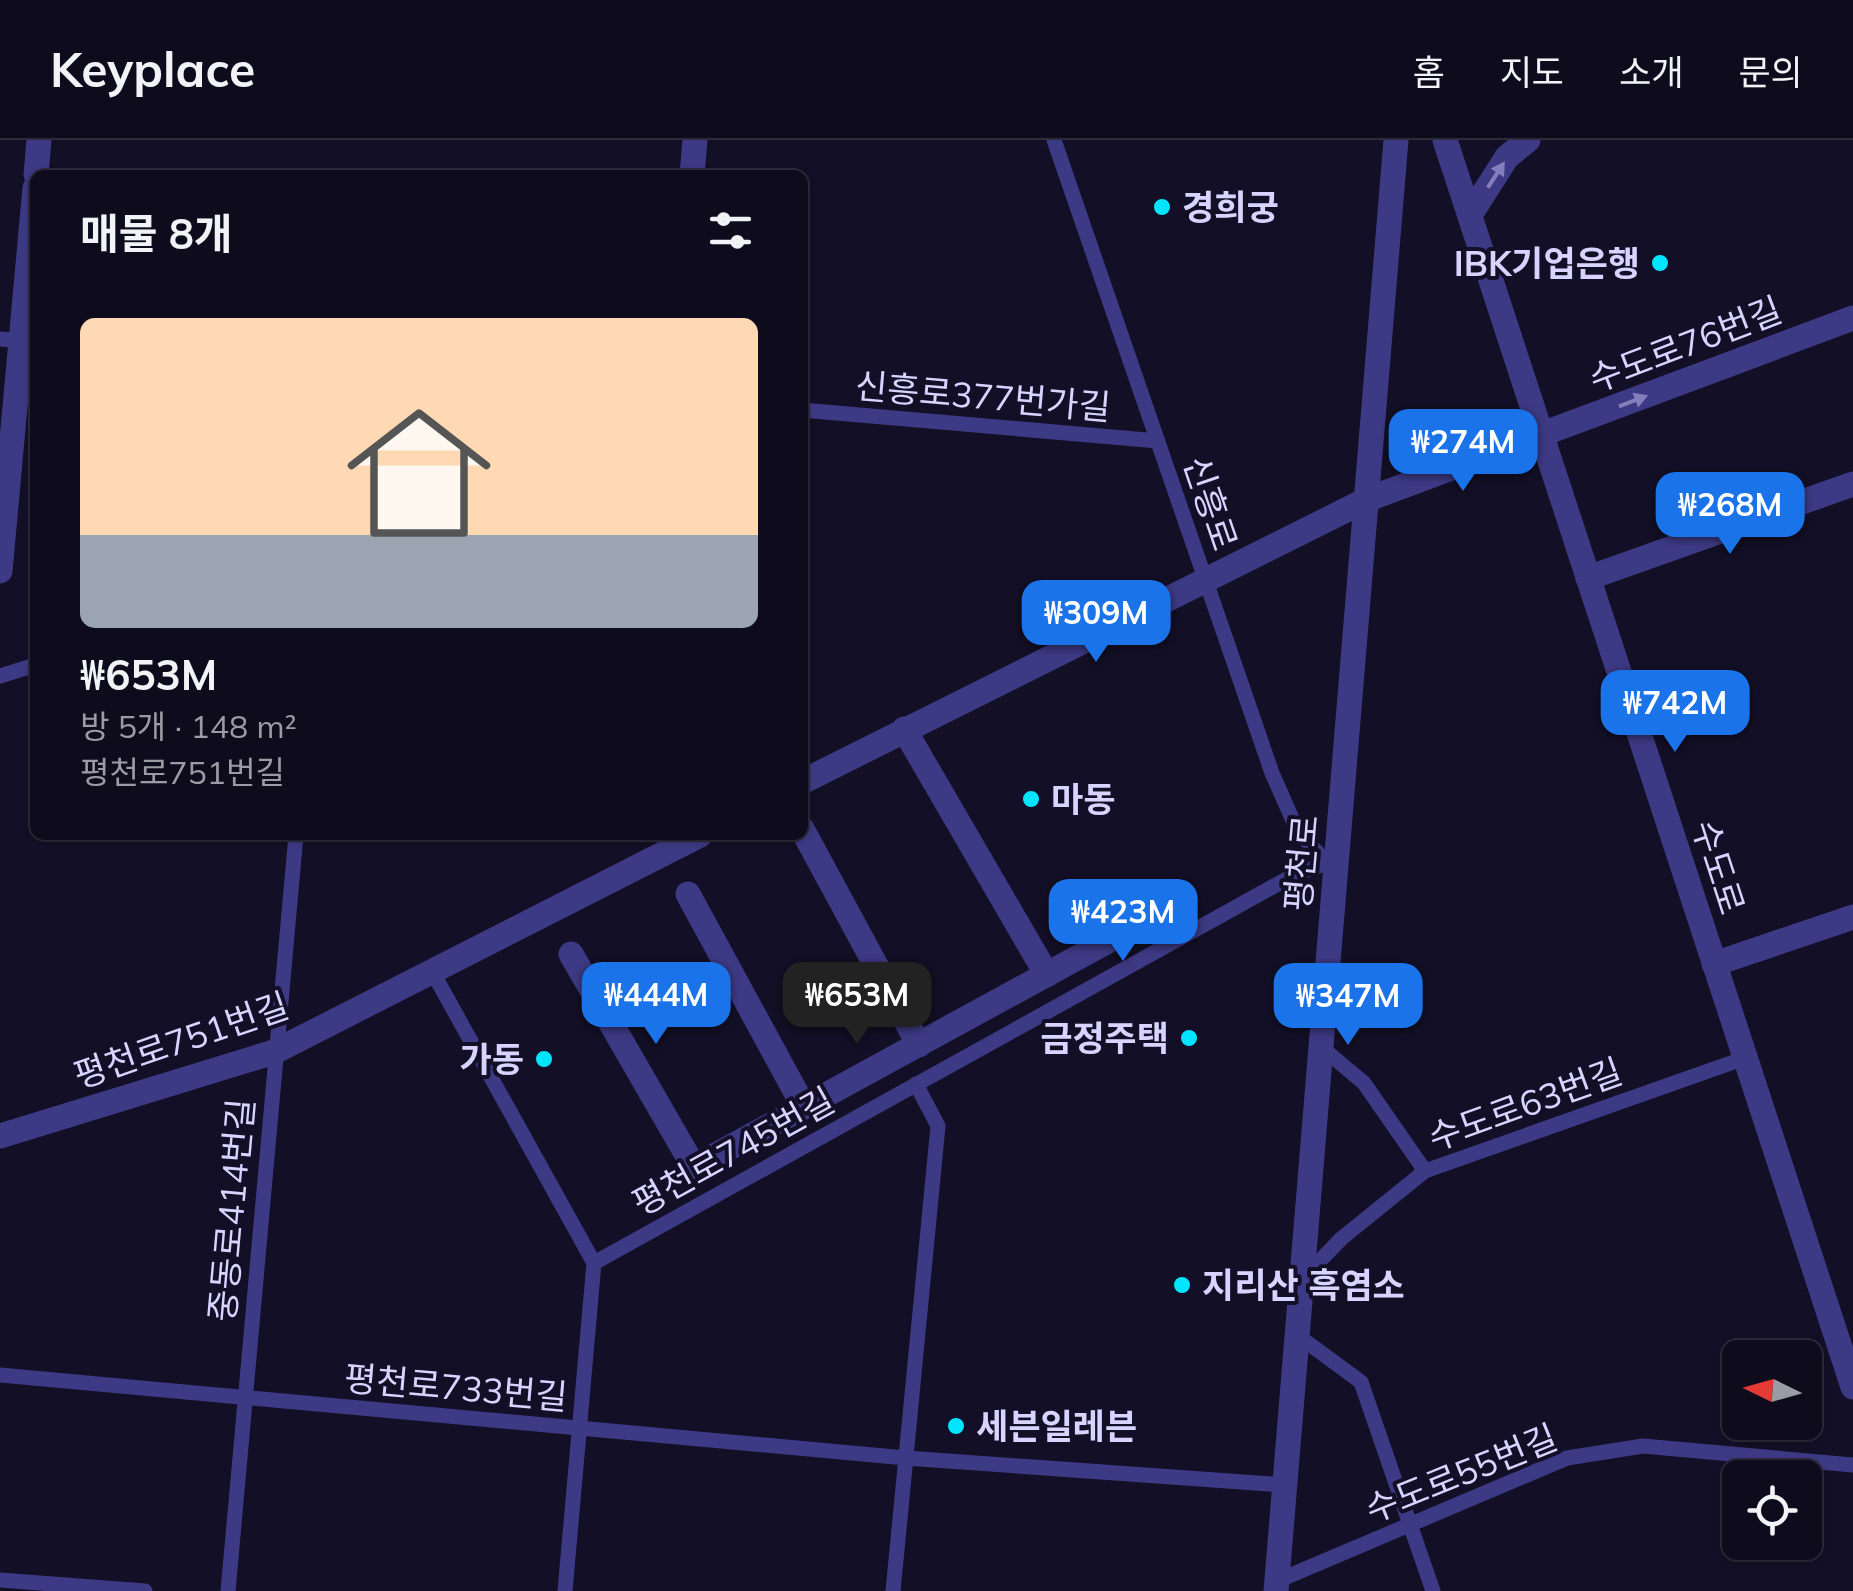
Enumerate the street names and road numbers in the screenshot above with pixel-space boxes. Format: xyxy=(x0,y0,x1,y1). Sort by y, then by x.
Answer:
street label: 수도로76번길 xyxy=(1582,287,1788,401)
street label: 신흥로377번가길 xyxy=(853,363,1113,429)
street label: 신흥로 xyxy=(1174,450,1248,556)
street label: 평천로 xyxy=(1275,813,1327,913)
street label: 수도로 xyxy=(1683,814,1755,920)
street label: 평천로751번길 xyxy=(68,983,294,1097)
street label: 수도로63번길 xyxy=(1422,1049,1628,1159)
street label: 평천로745번길 xyxy=(624,1077,842,1225)
street label: 중동로414번길 xyxy=(199,1097,263,1323)
street label: 평천로733번길 xyxy=(343,1355,569,1419)
street label: 수도로55번길 xyxy=(1359,1415,1563,1531)

